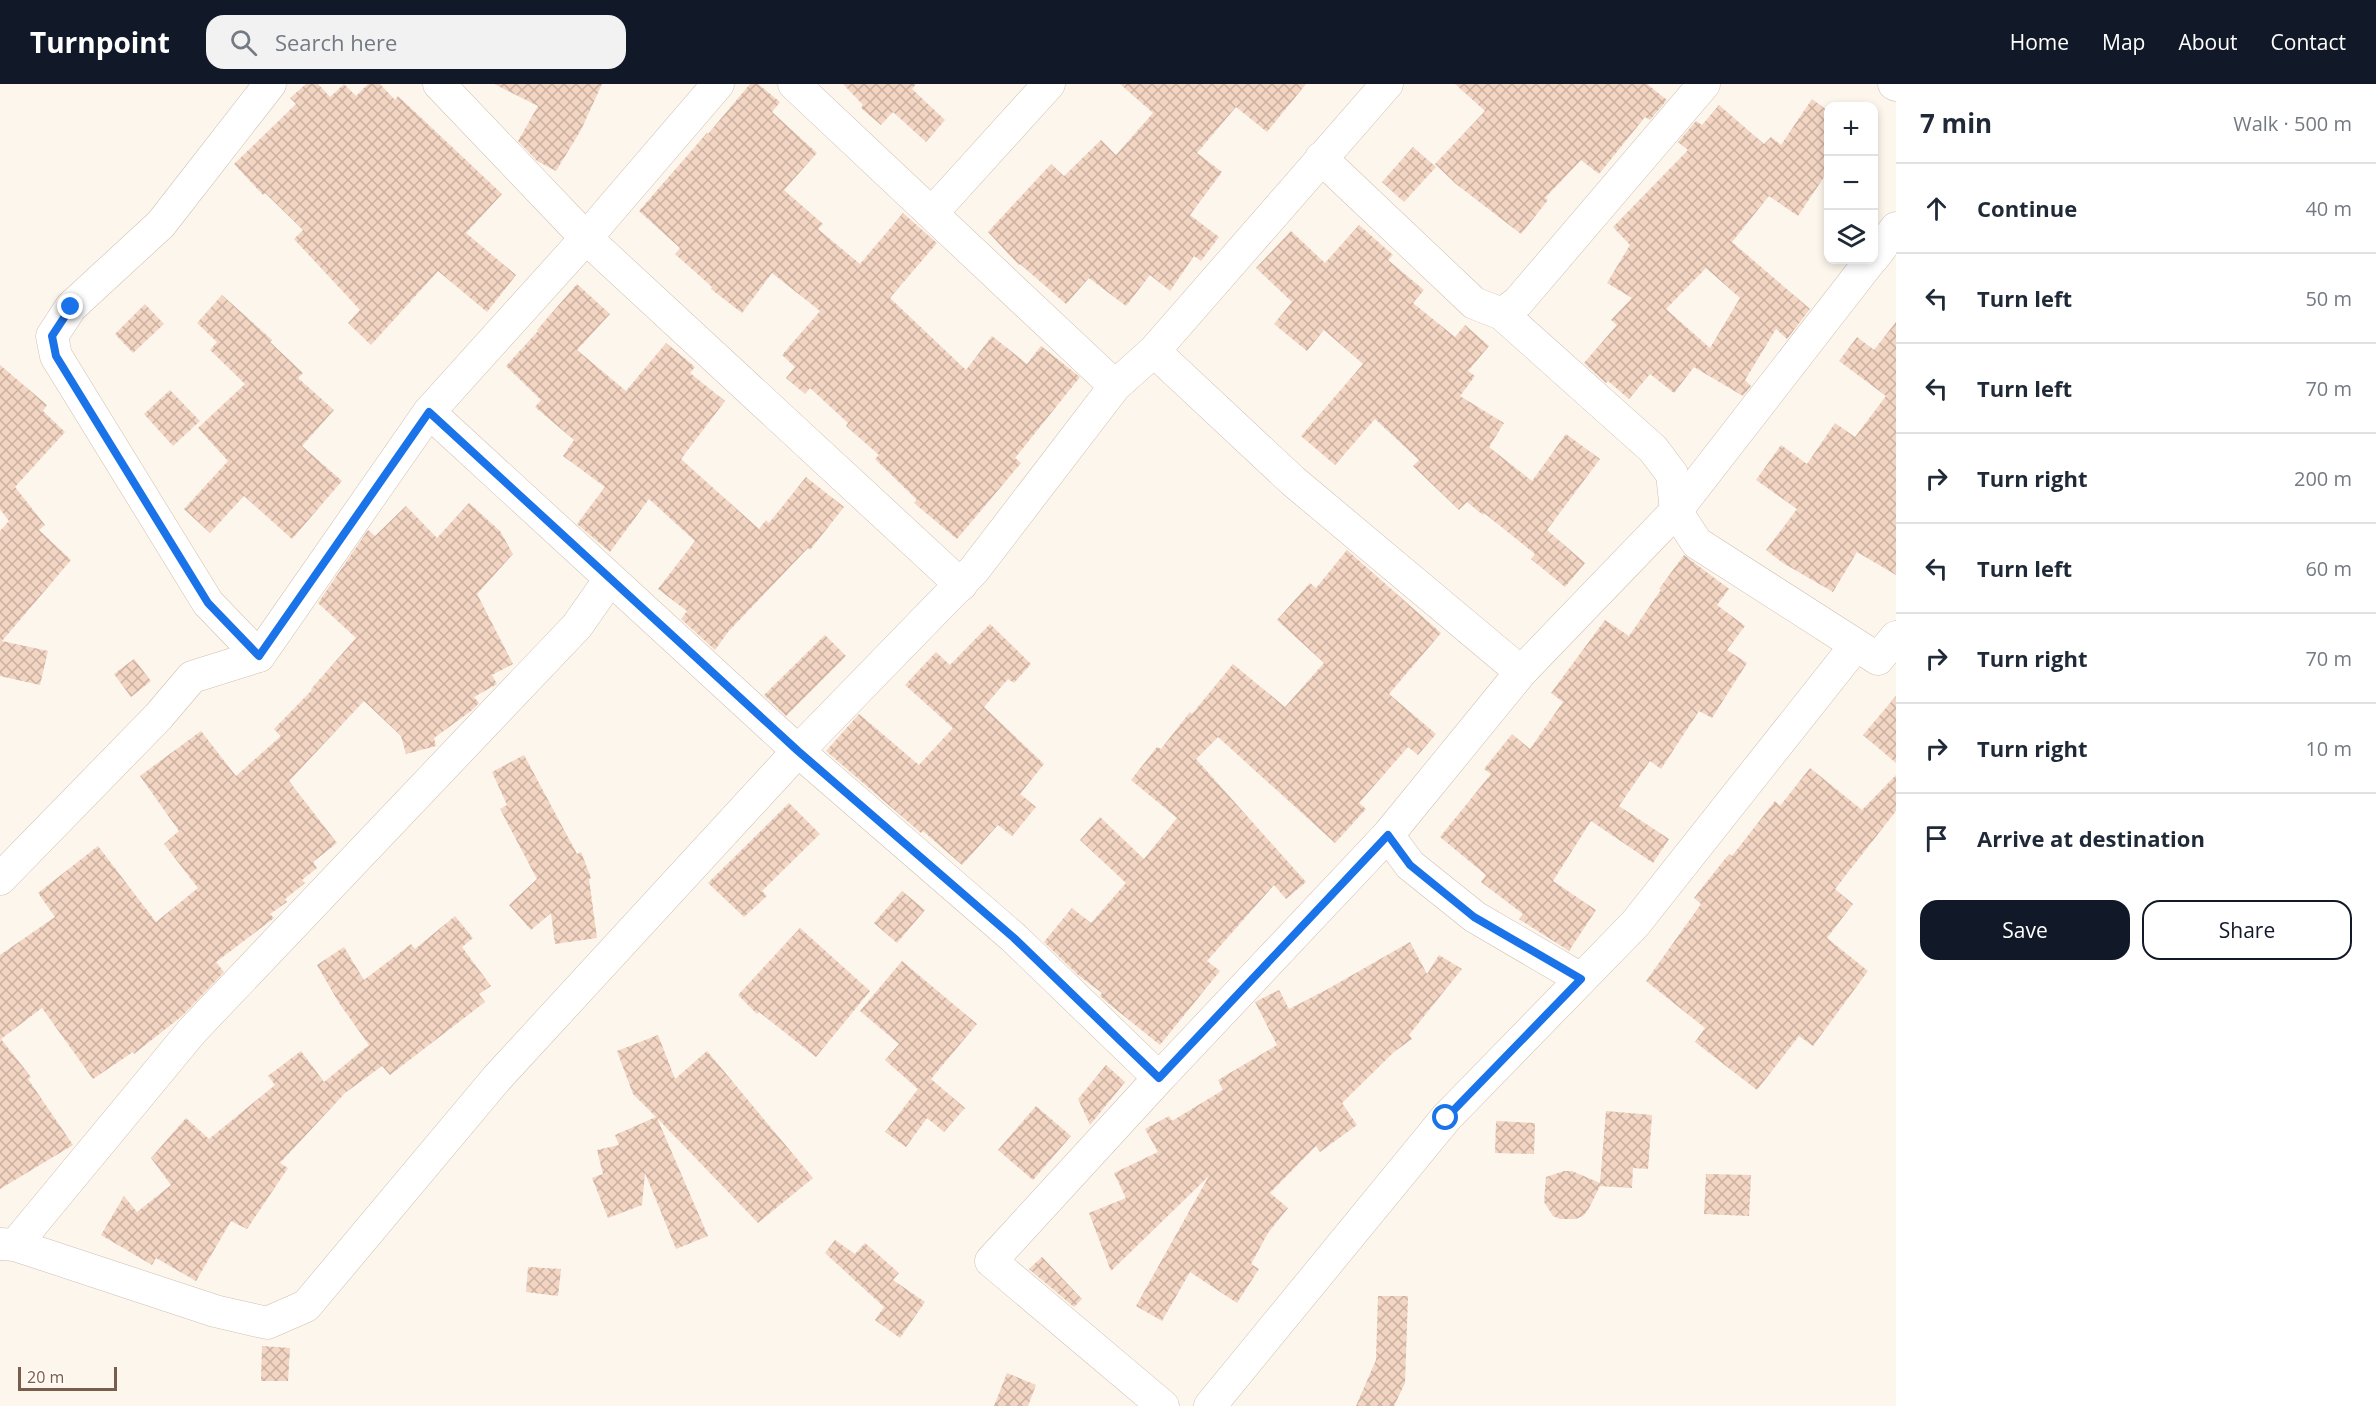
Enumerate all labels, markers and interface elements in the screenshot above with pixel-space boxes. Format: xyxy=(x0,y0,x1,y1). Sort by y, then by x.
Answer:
search box xyxy=(206,15,626,69)
text: Turnpoint xyxy=(30,23,170,61)
icon: search xyxy=(227,26,260,59)
text: Search here xyxy=(275,27,397,57)
text: Home xyxy=(2010,28,2069,56)
text: Map xyxy=(2102,28,2145,56)
text: About xyxy=(2178,28,2238,56)
text: Contact xyxy=(2271,28,2346,56)
map controls xyxy=(1824,102,1878,264)
button: + xyxy=(1824,102,1878,156)
text: 7 min xyxy=(1920,105,1992,141)
text: Walk · 500 m xyxy=(2233,110,2352,137)
button: − xyxy=(1824,156,1878,210)
icon: ahead xyxy=(1920,192,1953,225)
text: Continue xyxy=(1977,193,2077,223)
text: 40 m xyxy=(2305,195,2352,222)
button: layers xyxy=(1824,210,1878,264)
icon: left xyxy=(1920,282,1953,315)
text: Turn left xyxy=(1977,283,2072,313)
text: 50 m xyxy=(2305,285,2352,312)
route end xyxy=(57,293,83,319)
icon: left xyxy=(1920,372,1953,405)
text: Turn left xyxy=(1977,373,2072,403)
text: 70 m xyxy=(2305,375,2352,402)
icon: right xyxy=(1920,462,1953,495)
text: Turn right xyxy=(1977,463,2088,493)
text: 200 m xyxy=(2294,465,2352,492)
icon: left xyxy=(1920,552,1953,585)
text: Turn left xyxy=(1977,553,2072,583)
text: 60 m xyxy=(2305,555,2352,582)
icon: right xyxy=(1920,642,1953,675)
text: Turn right xyxy=(1977,643,2088,673)
text: 70 m xyxy=(2305,645,2352,672)
icon: right xyxy=(1920,732,1953,765)
text: Turn right xyxy=(1977,733,2088,763)
text: 10 m xyxy=(2305,735,2352,762)
icon: arrive xyxy=(1920,822,1953,855)
text: Arrive at destination xyxy=(1977,823,2205,853)
button: Save xyxy=(1920,900,2130,960)
button: Share xyxy=(2142,900,2352,960)
route start xyxy=(1432,1104,1458,1130)
scale bar xyxy=(18,1364,117,1392)
text: 20 m xyxy=(27,1366,64,1388)

